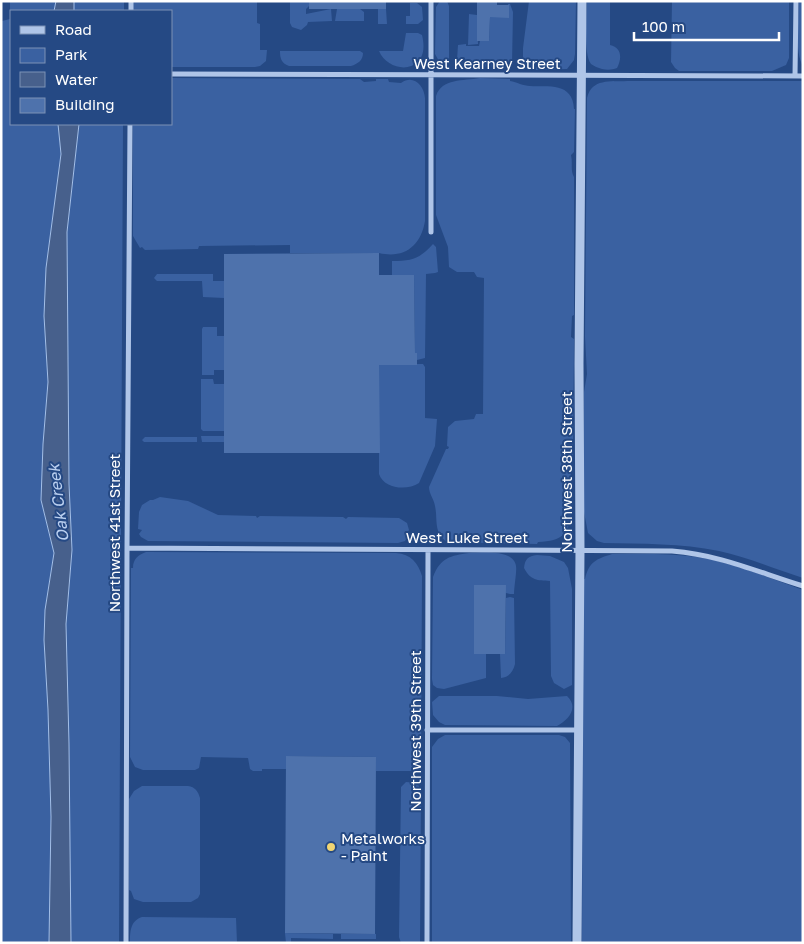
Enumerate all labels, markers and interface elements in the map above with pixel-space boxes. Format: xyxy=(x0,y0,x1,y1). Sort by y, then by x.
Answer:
legend xyxy=(10,10,172,125)
scale bar xyxy=(634,10,779,42)
text: 100 m xyxy=(642,17,685,35)
text: Road xyxy=(55,20,92,38)
text: Park xyxy=(55,45,88,63)
street label: West Kearney Street xyxy=(413,54,561,72)
text: Water xyxy=(55,70,98,88)
text: Building xyxy=(55,95,115,113)
street label: Northwest 38th Street xyxy=(557,391,575,553)
street label: Northwest 41st Street xyxy=(105,454,123,612)
water label: Oak Creek xyxy=(43,461,73,543)
street label: West Luke Street xyxy=(406,528,528,546)
street label: Northwest 39th Street xyxy=(406,650,424,812)
place label: Metalworks - Paint xyxy=(341,829,425,864)
marker: Metalworks - Paint xyxy=(325,841,337,853)

